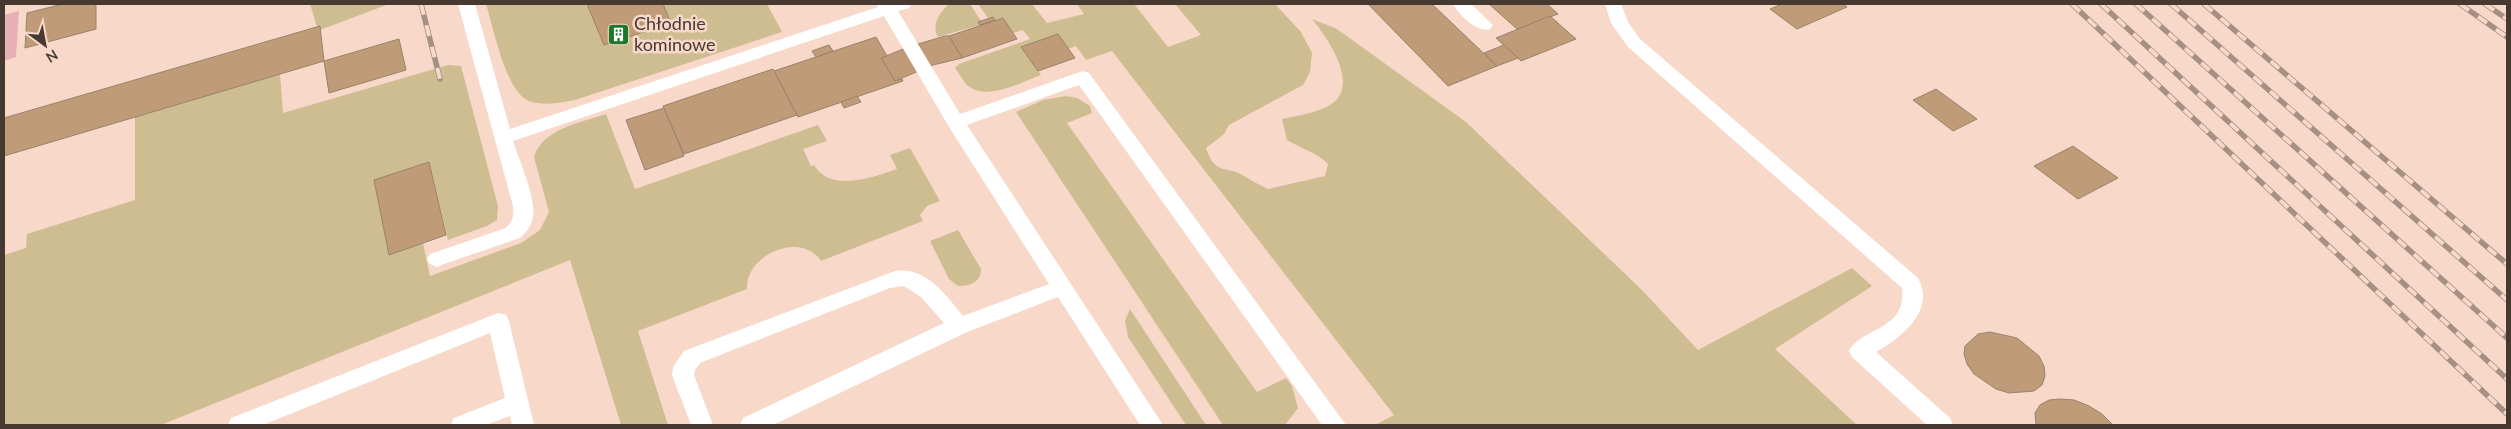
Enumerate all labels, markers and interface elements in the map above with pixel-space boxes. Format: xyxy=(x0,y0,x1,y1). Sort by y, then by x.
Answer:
place label: Chłodnie kominowe xyxy=(634,12,716,55)
north arrow xyxy=(20,20,70,70)
building icon: Chłodnie kominowe xyxy=(606,22,630,46)
text: N xyxy=(43,46,61,67)

